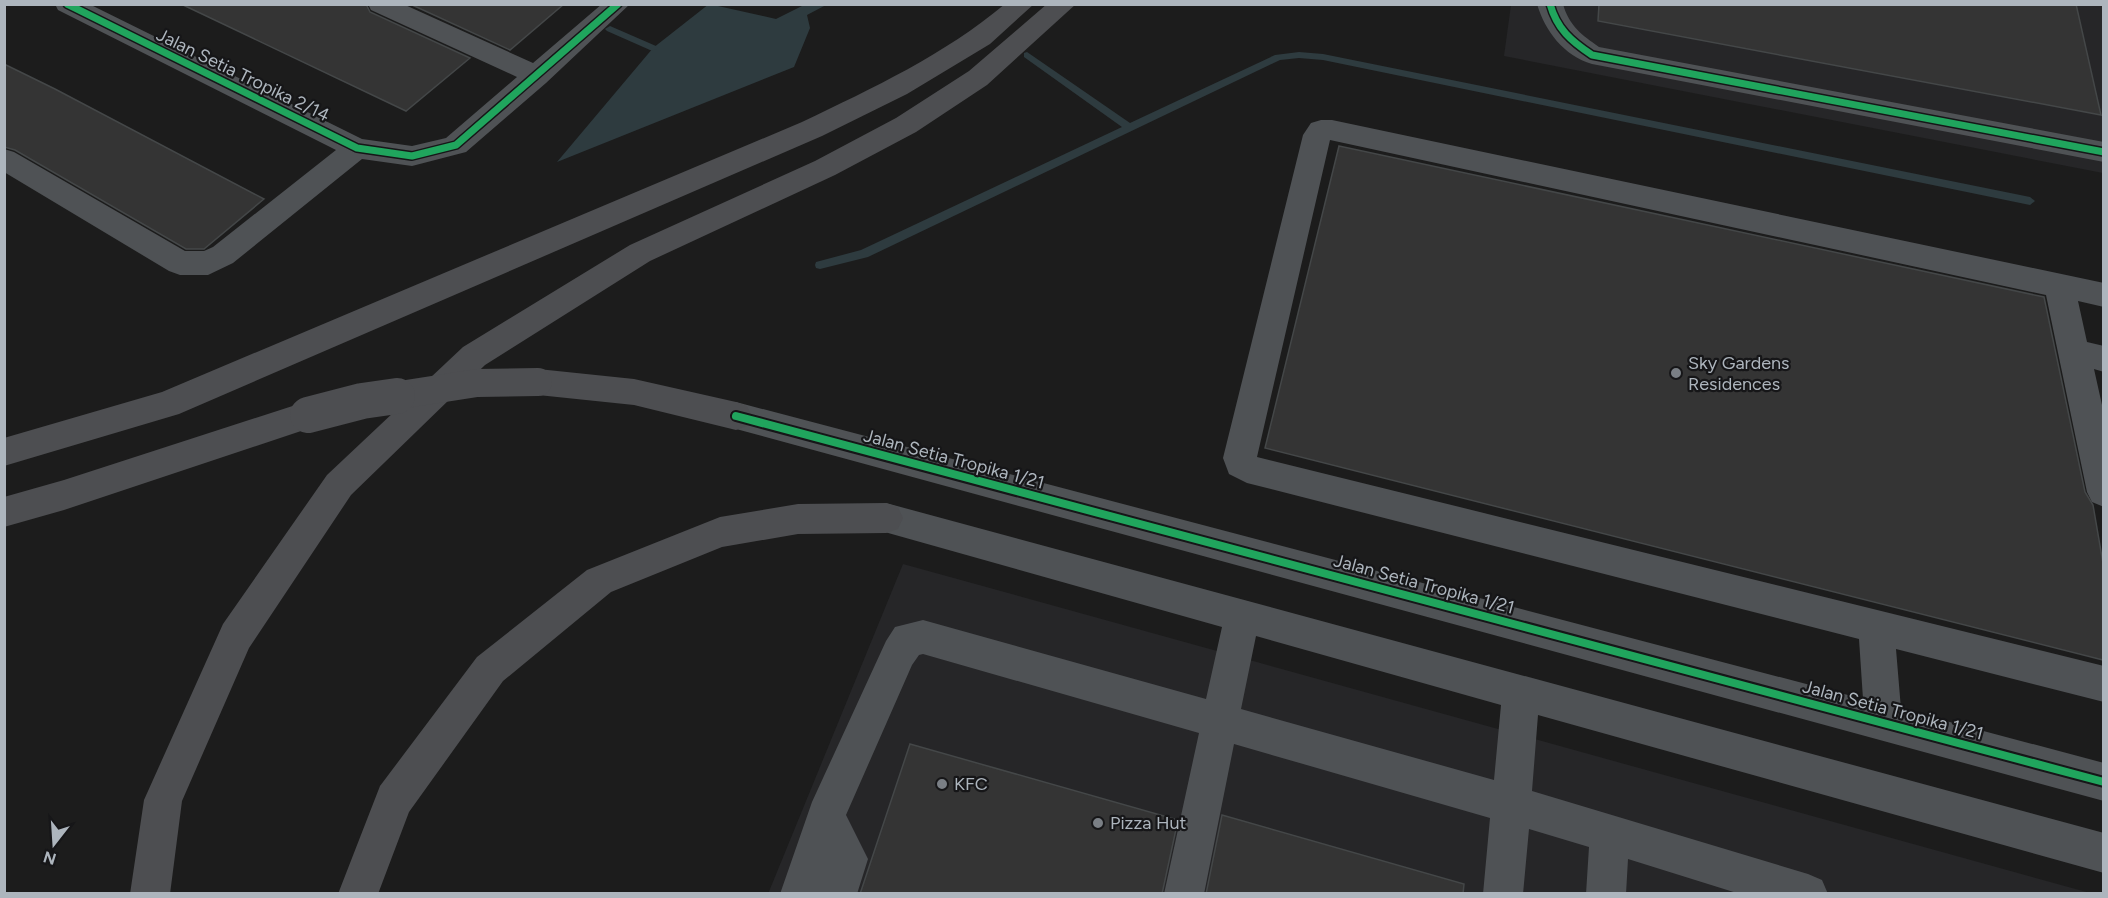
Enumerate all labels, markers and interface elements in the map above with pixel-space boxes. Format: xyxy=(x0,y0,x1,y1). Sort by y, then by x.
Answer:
street label: Jalan Setia Tropika 2/14 xyxy=(153,24,333,126)
place label: Sky Gardens Residences xyxy=(1688,352,1789,395)
marker: Sky Gardens Residences xyxy=(1669,366,1683,380)
street label: Jalan Setia Tropika 1/21 xyxy=(861,424,1047,494)
street label: Jalan Setia Tropika 1/21 xyxy=(1331,549,1517,619)
street label: Jalan Setia Tropika 1/21 xyxy=(1800,675,1986,745)
place label: KFC xyxy=(954,773,988,795)
marker: KFC xyxy=(935,777,949,791)
place label: Pizza Hut xyxy=(1110,812,1186,834)
north arrow xyxy=(24,814,84,874)
marker: Pizza Hut xyxy=(1091,816,1105,830)
text: N xyxy=(41,847,58,869)

